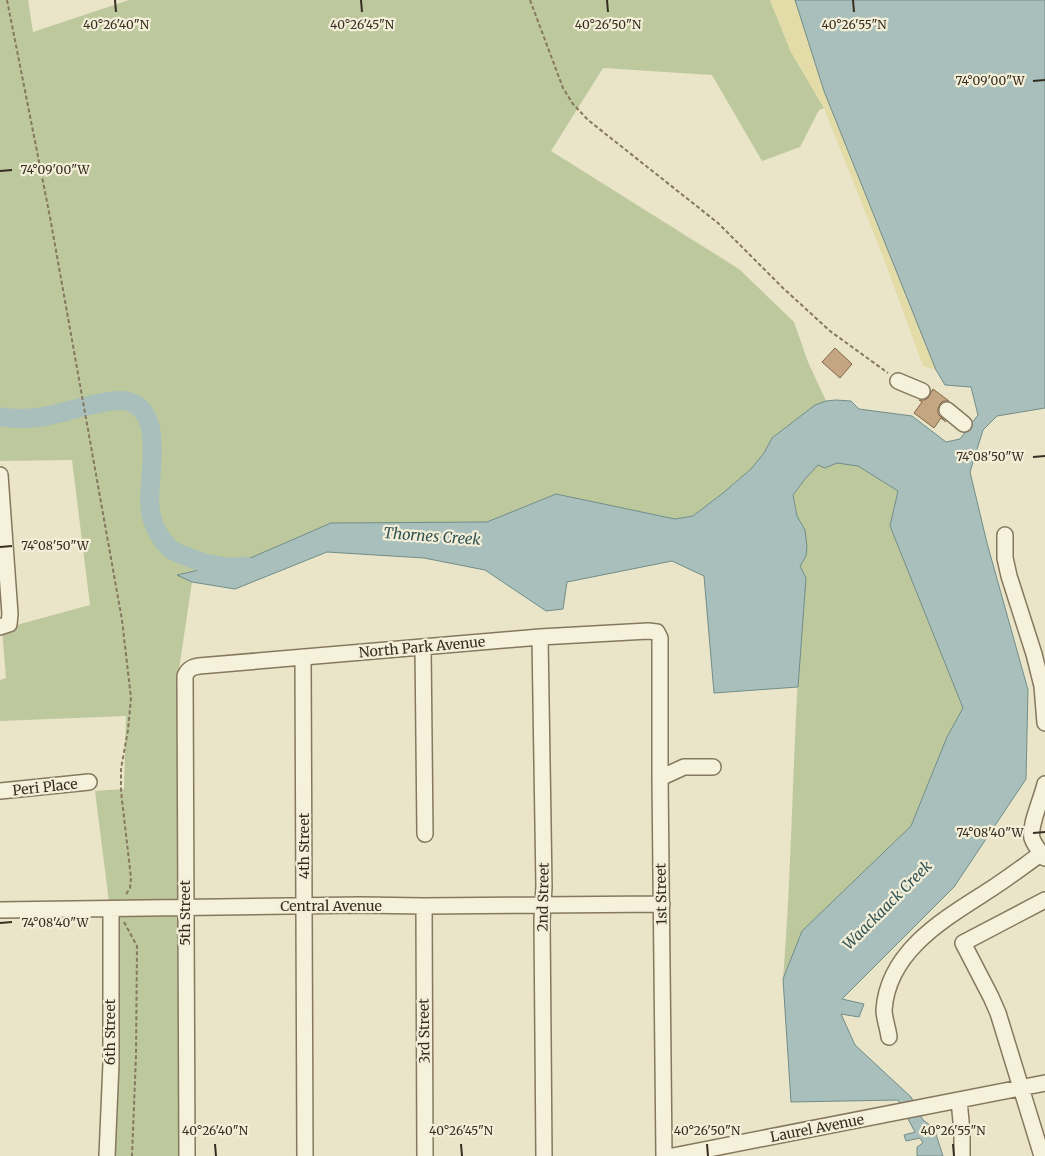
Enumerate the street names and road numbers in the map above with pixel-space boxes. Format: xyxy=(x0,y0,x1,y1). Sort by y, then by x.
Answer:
street label: North Park Avenue xyxy=(358,633,486,661)
street label: Peri Place xyxy=(12,775,78,799)
street label: 4th Street xyxy=(295,812,313,879)
street label: 2nd Street xyxy=(533,862,553,932)
street label: 1st Street xyxy=(651,862,671,925)
street label: 5th Street xyxy=(176,880,194,946)
street label: Central Avenue xyxy=(280,897,382,915)
street label: 6th Street xyxy=(101,998,119,1065)
street label: 3rd Street xyxy=(414,998,434,1064)
street label: Laurel Avenue xyxy=(769,1110,865,1146)

